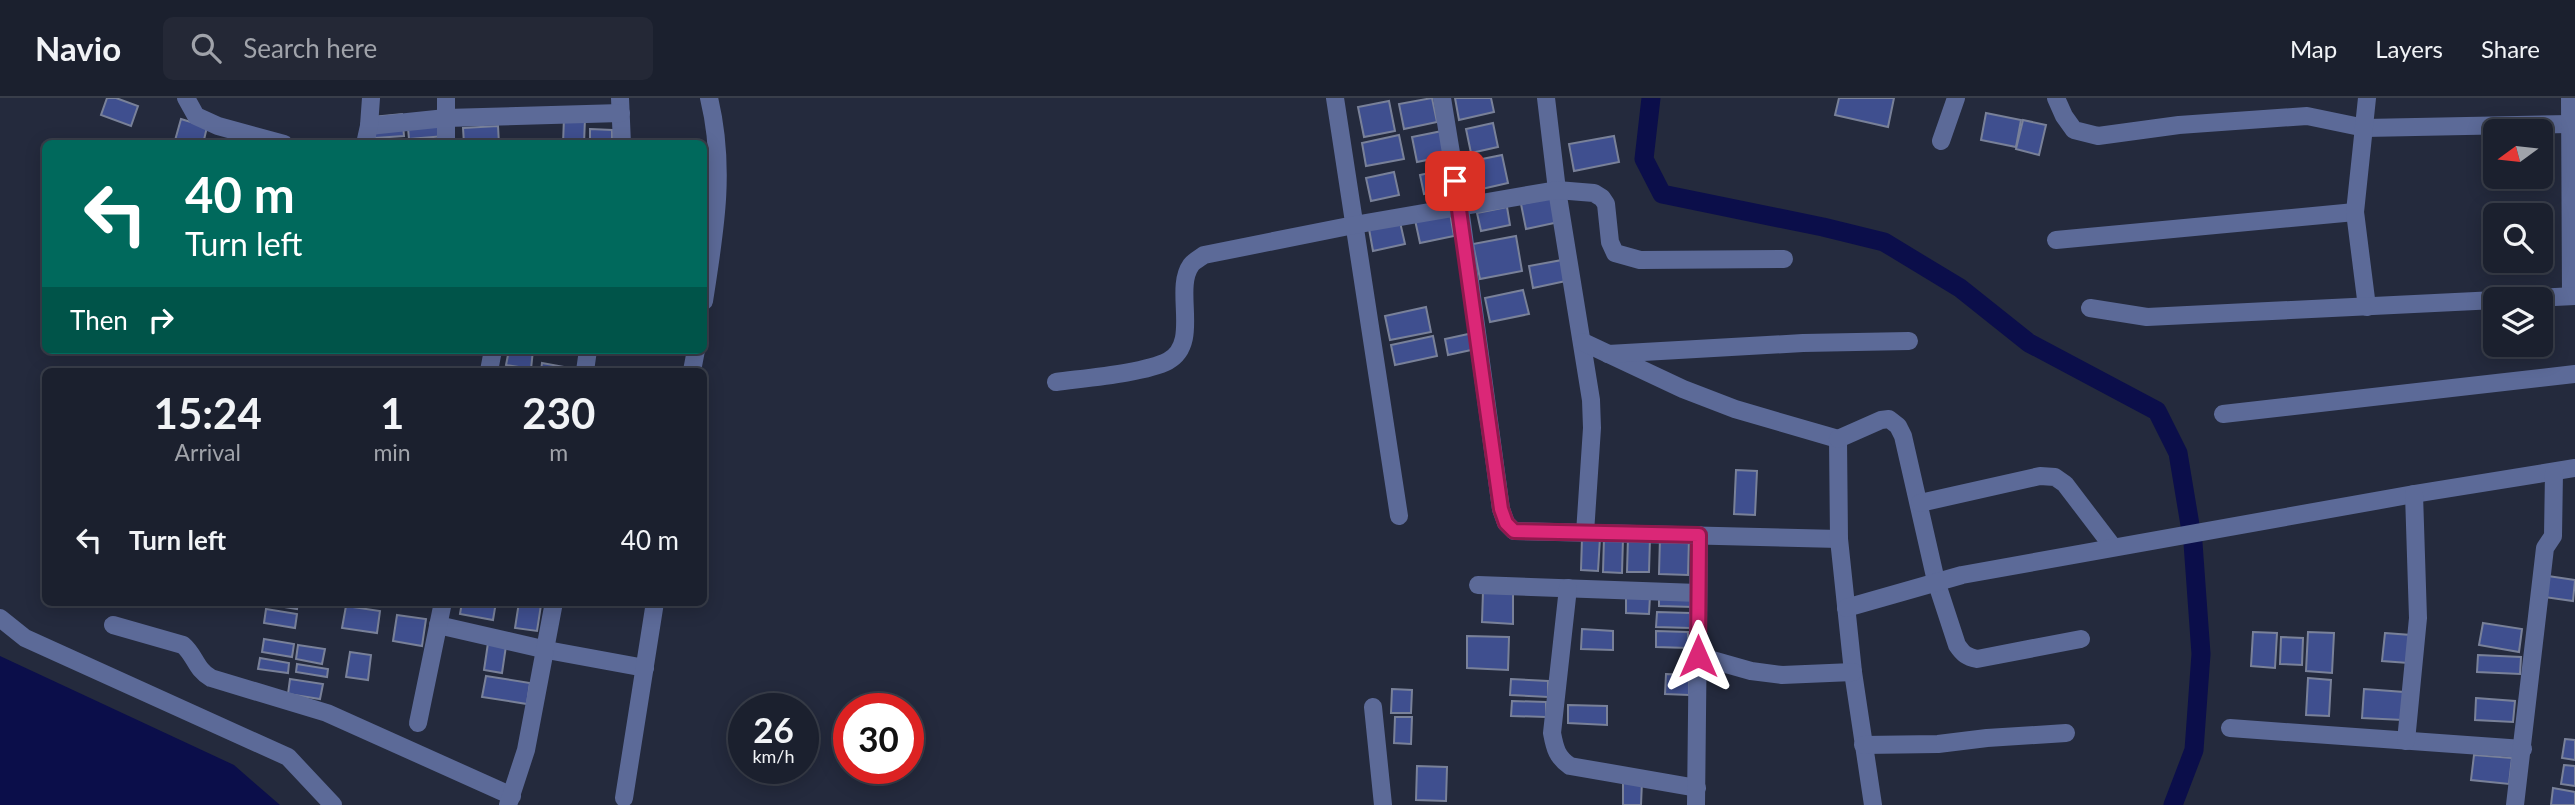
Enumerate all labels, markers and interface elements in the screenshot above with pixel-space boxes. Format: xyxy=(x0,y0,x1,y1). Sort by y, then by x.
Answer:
search box xyxy=(163,17,653,80)
text: Navio xyxy=(35,28,121,68)
icon: search xyxy=(187,29,225,67)
text: Search here xyxy=(243,32,377,64)
text: Map xyxy=(2290,34,2337,63)
text: Layers xyxy=(2375,34,2443,63)
text: Share xyxy=(2481,34,2540,63)
north arrow xyxy=(2483,119,2553,189)
map controls xyxy=(2483,119,2553,357)
pin xyxy=(1425,151,1485,211)
icon: arrive xyxy=(1436,162,1474,200)
text: 40 m xyxy=(185,165,295,223)
icon: left xyxy=(70,168,161,259)
button: search xyxy=(2483,203,2553,273)
text: Turn left xyxy=(185,224,302,263)
button: layers xyxy=(2483,287,2553,357)
icon: right xyxy=(142,301,180,339)
text: Then xyxy=(70,304,128,336)
text: 15:24 xyxy=(154,388,262,438)
text: 1 xyxy=(380,388,404,438)
text: 230 xyxy=(522,388,595,438)
text: Arrival xyxy=(175,438,241,466)
text: min xyxy=(373,438,411,466)
text: m xyxy=(549,438,568,466)
icon: left xyxy=(70,521,108,559)
text: Turn left xyxy=(129,524,226,556)
text: 40 m xyxy=(621,524,679,556)
position arrow xyxy=(1661,619,1735,693)
speed limit sign: 30 xyxy=(833,693,924,784)
text: 26 xyxy=(753,708,794,750)
text: km/h xyxy=(752,745,795,767)

